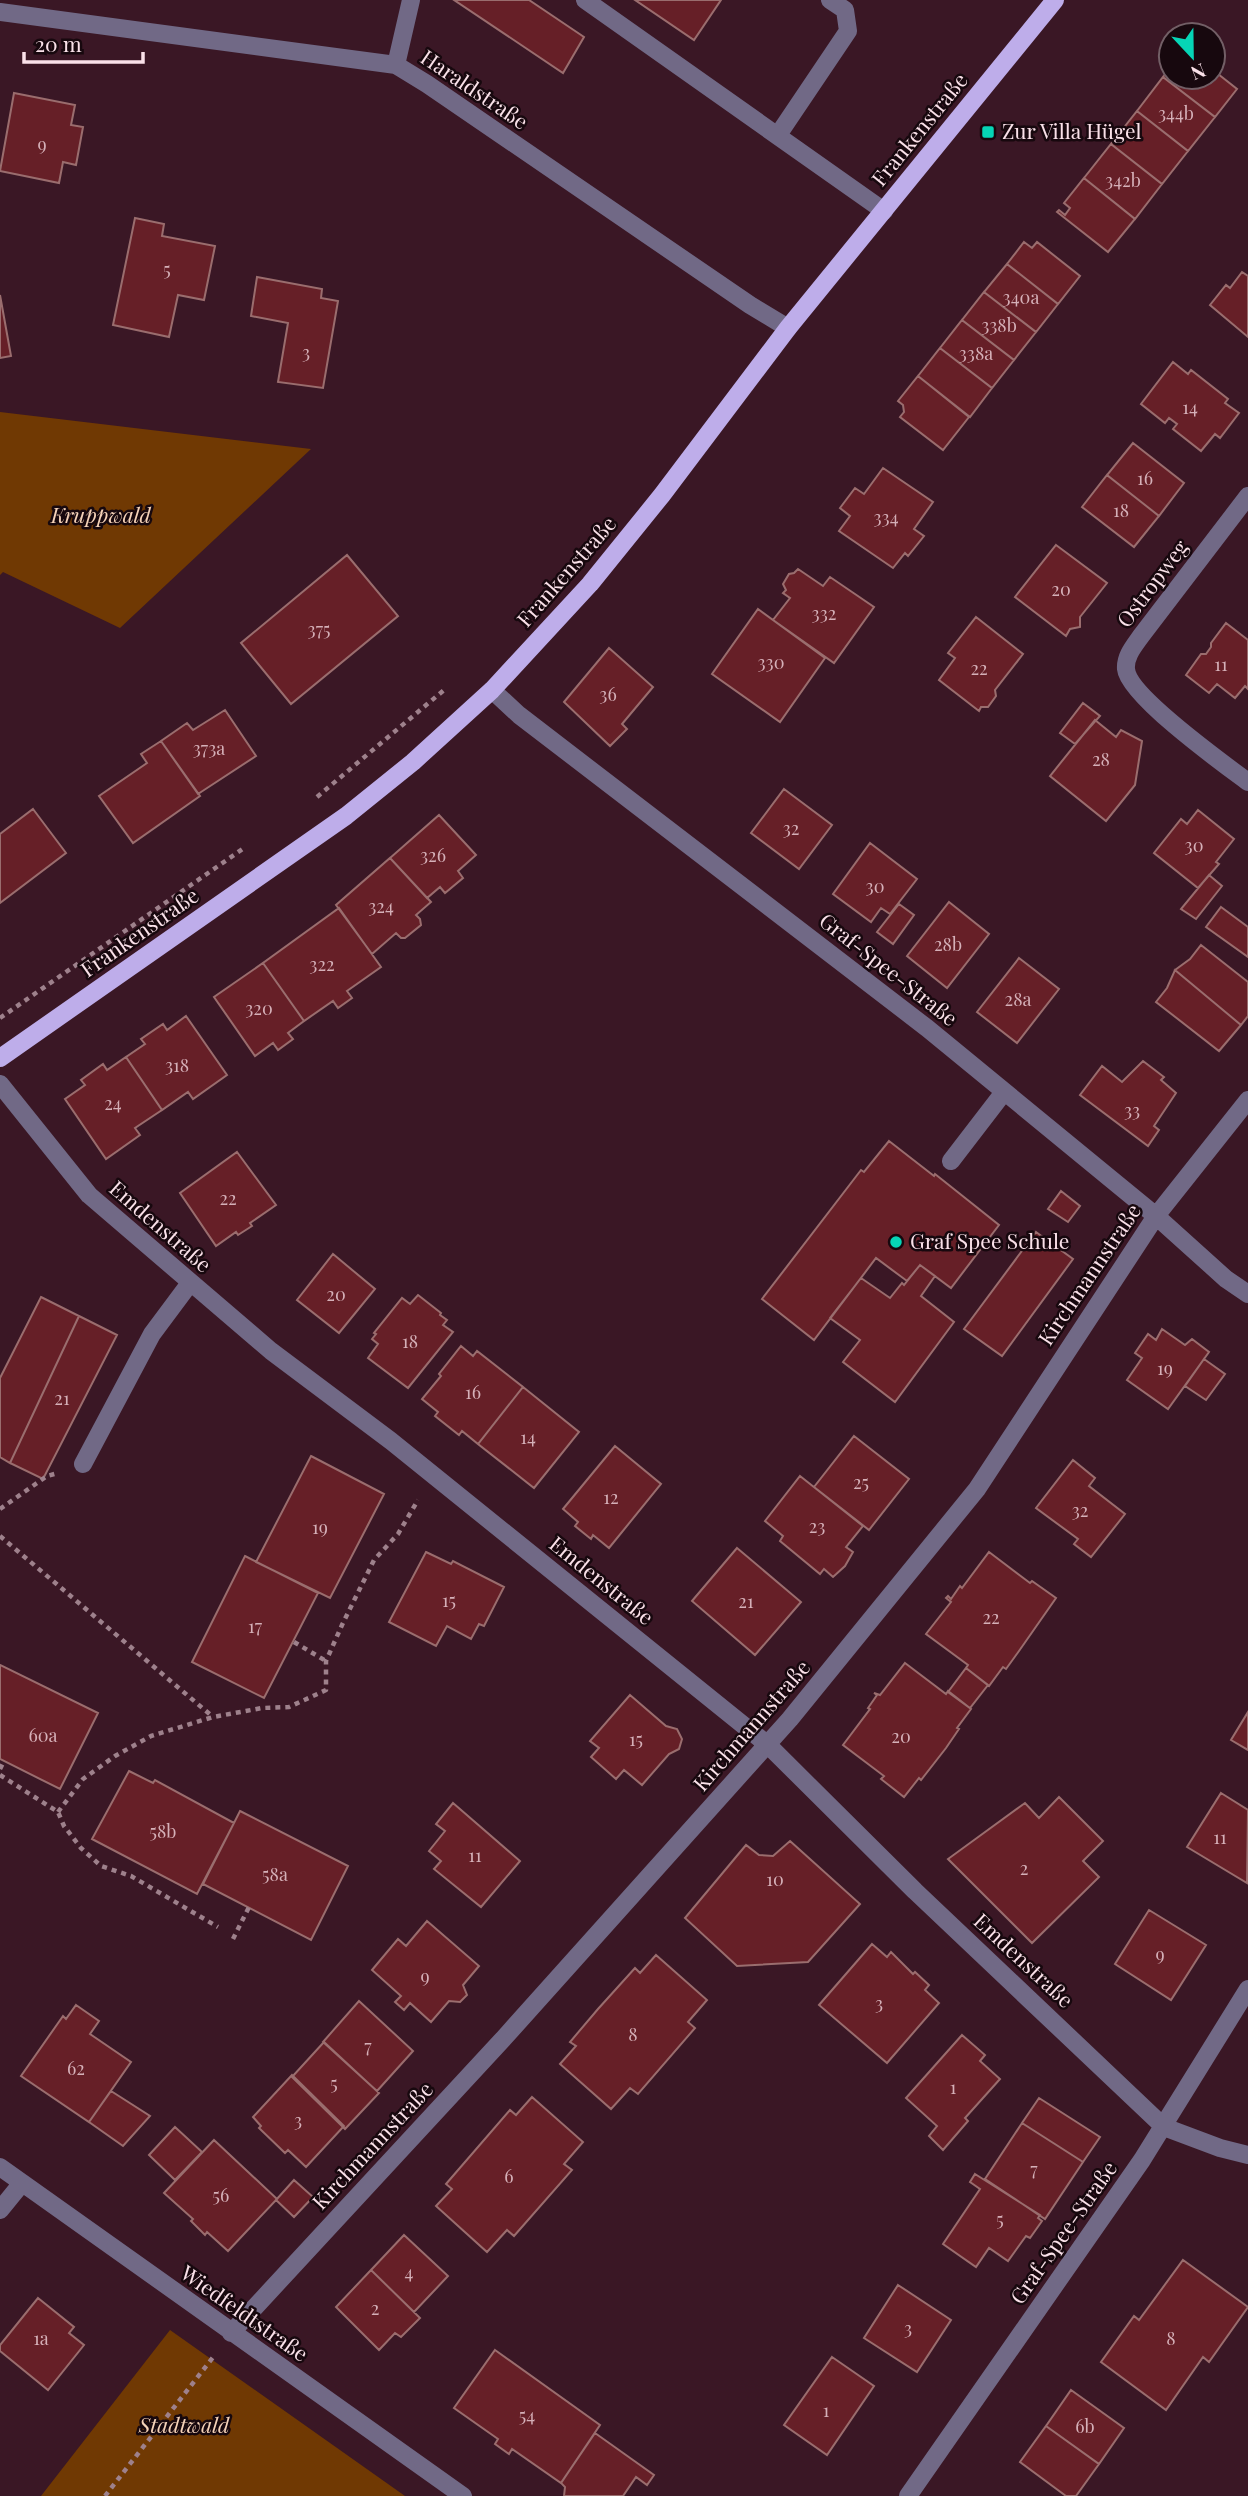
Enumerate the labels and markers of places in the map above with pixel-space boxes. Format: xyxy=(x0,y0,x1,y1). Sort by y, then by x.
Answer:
place label: Zur Villa Hügel xyxy=(1002,116,1142,144)
marker: Zur Villa Hügel xyxy=(980,124,996,140)
place label: Graf Spee Schule xyxy=(910,1226,1069,1254)
marker: Graf Spee Schule xyxy=(888,1234,904,1250)

